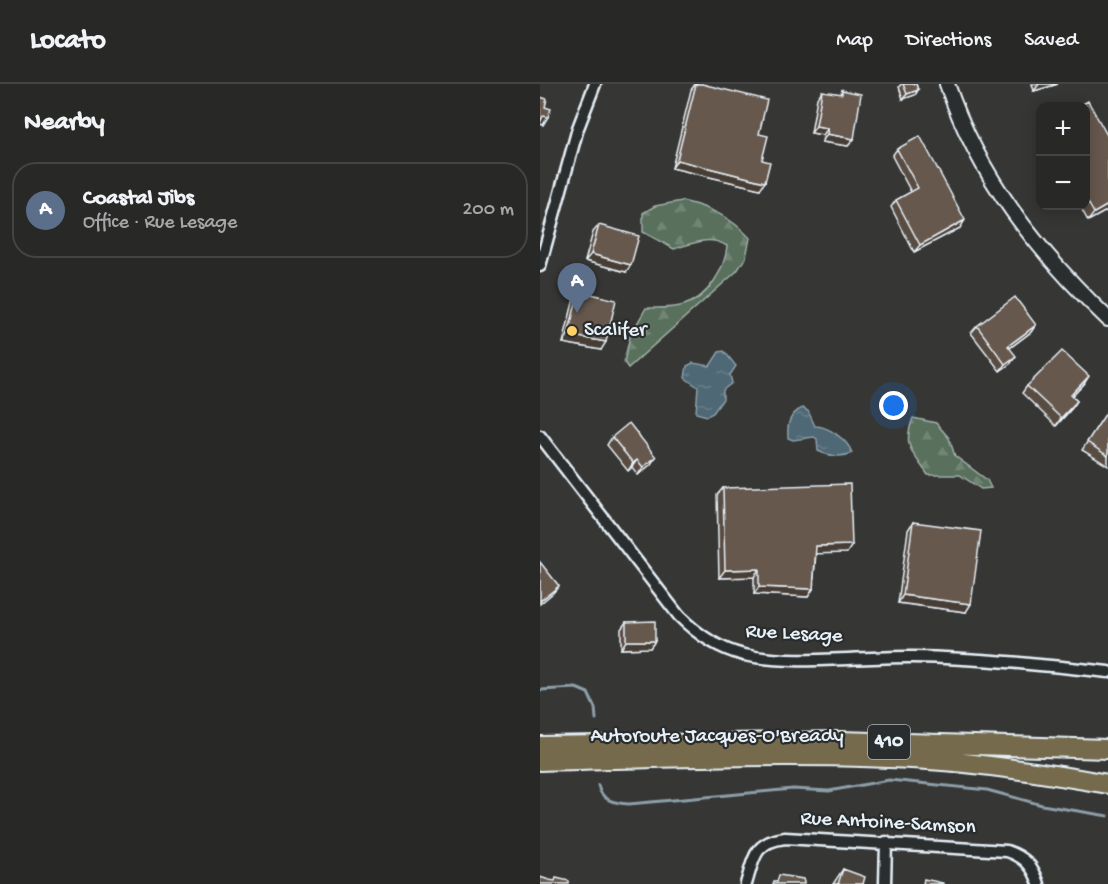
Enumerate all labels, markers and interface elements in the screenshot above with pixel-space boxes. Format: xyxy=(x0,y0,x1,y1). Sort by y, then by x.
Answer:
text: Locato xyxy=(30,25,106,58)
text: Map xyxy=(836,29,873,54)
text: Directions xyxy=(906,29,991,54)
text: Saved xyxy=(1024,29,1078,54)
map controls xyxy=(1036,102,1090,210)
button: + xyxy=(1036,102,1090,156)
text: Nearby xyxy=(24,108,105,139)
button: − xyxy=(1036,156,1090,210)
text: Coastal Jibs xyxy=(83,186,194,212)
text: A xyxy=(40,199,51,222)
text: 200 m xyxy=(463,199,514,222)
text: Office · Rue Lesage xyxy=(83,212,237,235)
pin: A xyxy=(558,264,597,313)
place label: Scalifer xyxy=(584,319,648,344)
marker: Scalifer xyxy=(565,324,579,338)
your location xyxy=(879,391,908,420)
street label: Rue Lesage xyxy=(745,620,844,650)
street label: Autoroute Jacques-O'Bready xyxy=(590,725,844,750)
road number: 410 xyxy=(868,725,910,759)
street label: Rue Antoine-Samson xyxy=(800,807,976,841)

